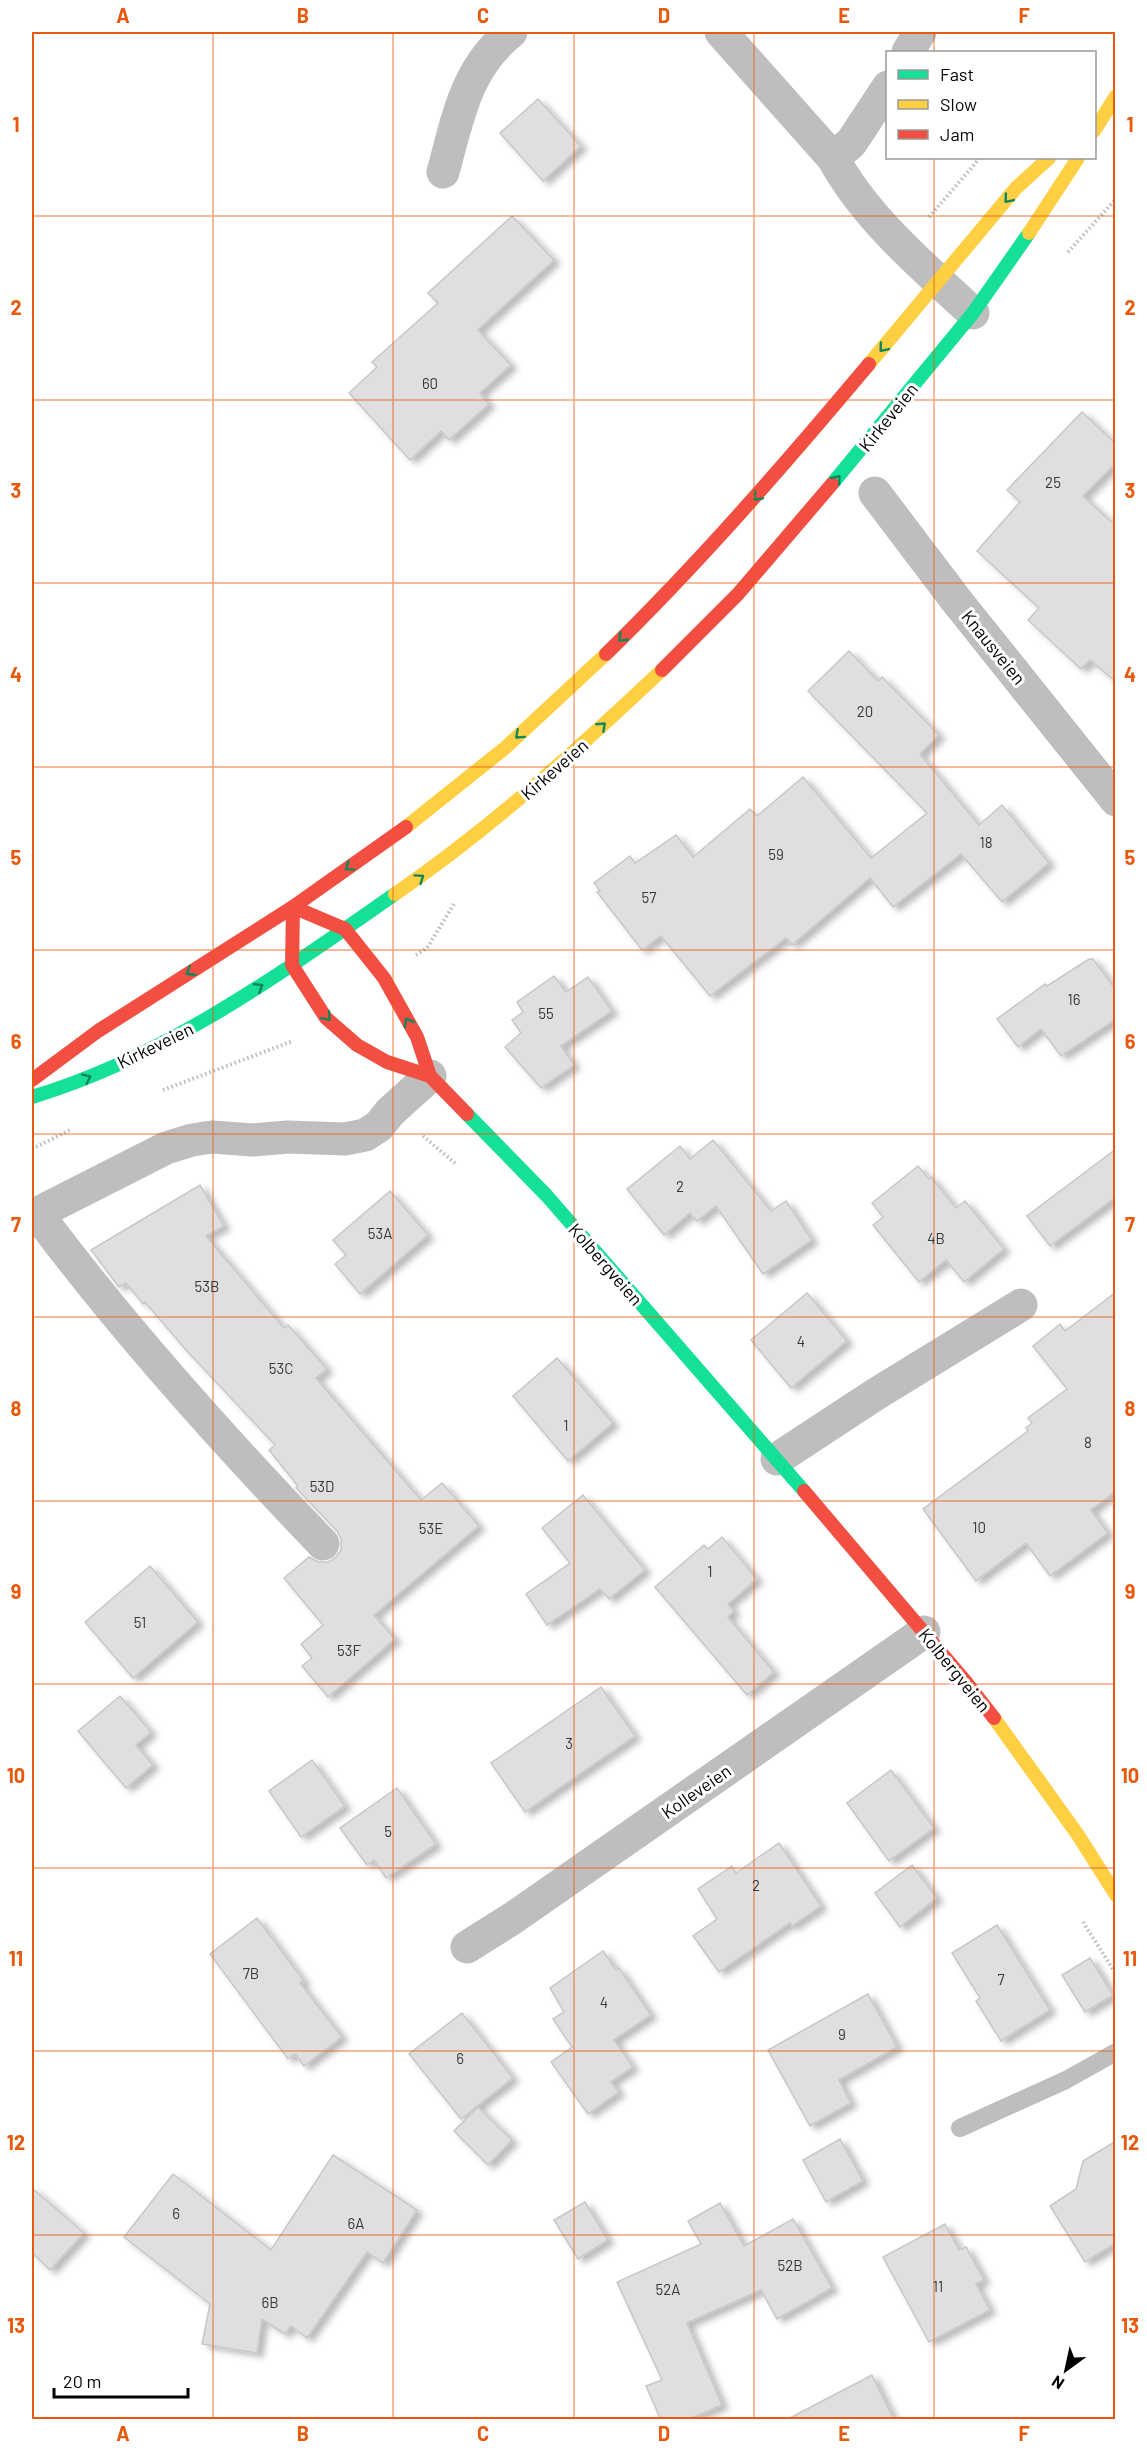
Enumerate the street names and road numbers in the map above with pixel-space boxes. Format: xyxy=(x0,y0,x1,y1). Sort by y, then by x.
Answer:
street label: Kirkeveien xyxy=(854,378,922,456)
street label: Knausveien xyxy=(957,605,1031,689)
street label: Kirkeveien xyxy=(516,734,592,804)
street label: Kirkeveien xyxy=(113,1017,197,1073)
street label: Kolbergveien xyxy=(564,1218,648,1310)
street label: Kolbergveien xyxy=(914,1624,996,1716)
street label: Kolleveien xyxy=(657,1759,735,1823)

